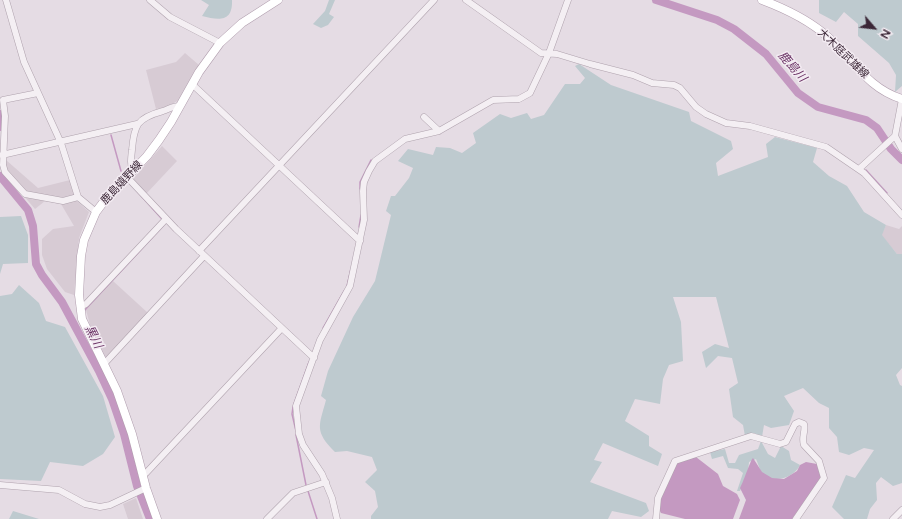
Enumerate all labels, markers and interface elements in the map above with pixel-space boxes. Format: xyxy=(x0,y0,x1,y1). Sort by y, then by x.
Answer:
north arrow xyxy=(854,8,894,48)
street label: 大木庭武雄線 xyxy=(815,26,871,82)
text: N xyxy=(877,27,893,41)
water label: 鹿島川 xyxy=(775,49,809,85)
street label: 鹿島嬉野線 xyxy=(98,158,146,208)
water label: 黒川 xyxy=(81,323,105,351)

